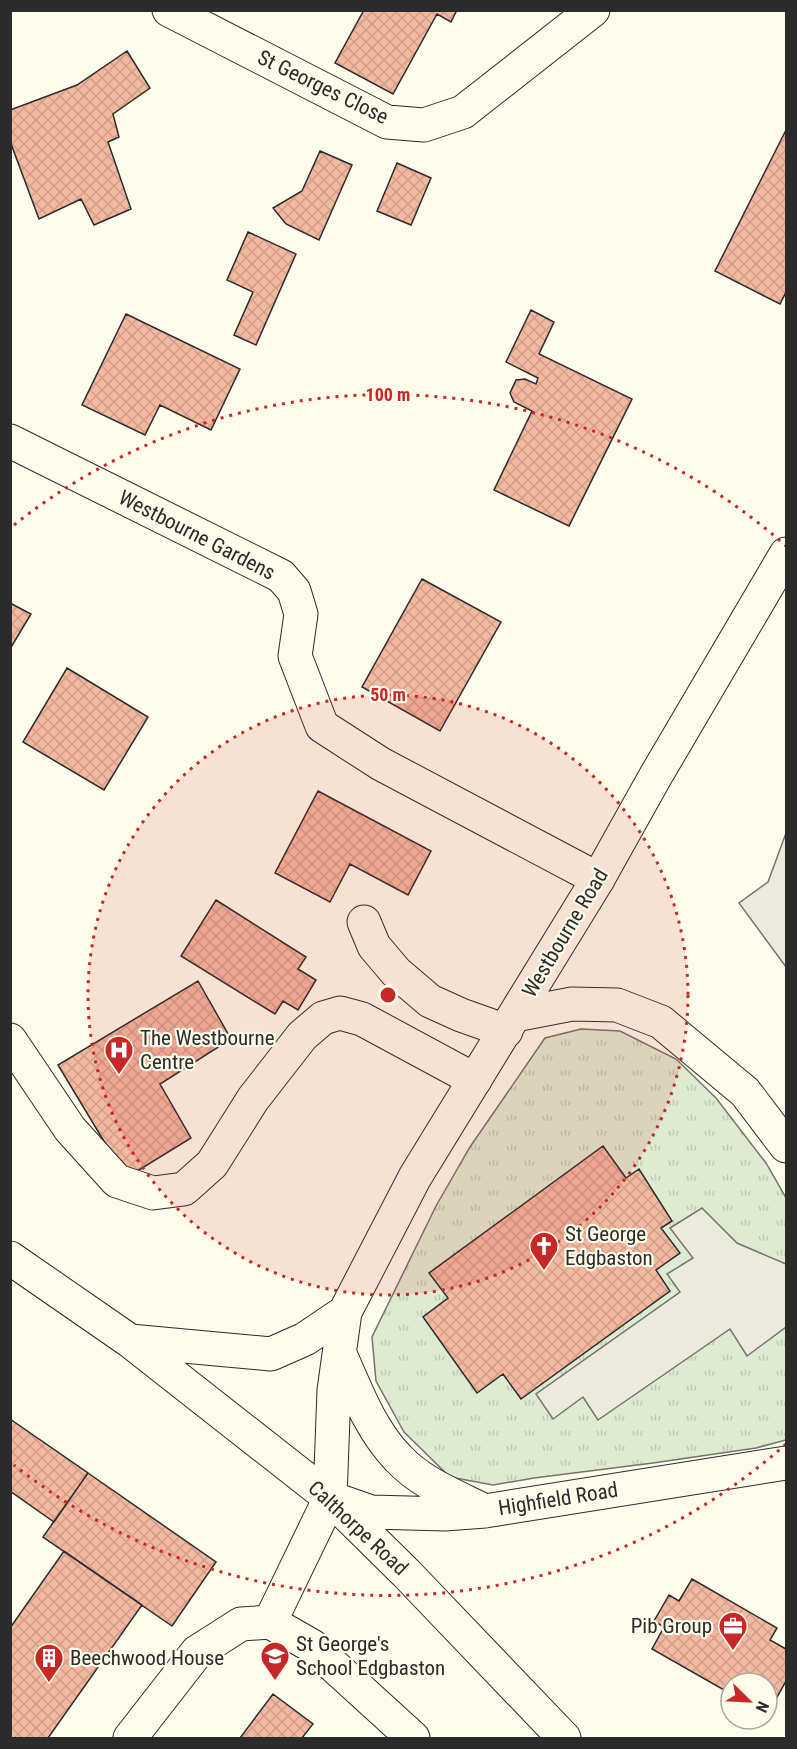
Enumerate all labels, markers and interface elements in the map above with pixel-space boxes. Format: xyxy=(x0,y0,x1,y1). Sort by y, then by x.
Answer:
street label: St Georges Close xyxy=(254,45,392,129)
text: 100 m xyxy=(366,384,410,405)
street label: Westbourne Gardens xyxy=(115,485,279,585)
text: 50 m xyxy=(370,684,406,705)
street label: Westbourne Road xyxy=(517,864,613,1002)
centre of rings xyxy=(378,985,398,1005)
place label: The Westbourne Centre xyxy=(140,1026,275,1074)
hospital icon: The Westbourne Centre xyxy=(103,1034,135,1076)
place label: St George Edgbaston xyxy=(565,1222,653,1270)
church icon: St George Edgbaston xyxy=(528,1230,560,1272)
street label: Calthorpe Road xyxy=(303,1476,413,1580)
street label: Highfield Road xyxy=(497,1478,619,1520)
office icon: Pib Group xyxy=(717,1610,749,1652)
place label: Pib Group xyxy=(631,1614,712,1638)
place label: St George's School Edgbaston xyxy=(296,1632,445,1680)
school or university icon: St George's School Edgbaston xyxy=(259,1640,291,1682)
building icon: Beechwood House xyxy=(33,1642,65,1684)
place label: Beechwood House xyxy=(70,1646,224,1670)
north arrow xyxy=(719,1671,779,1731)
text: N xyxy=(752,1699,773,1715)

